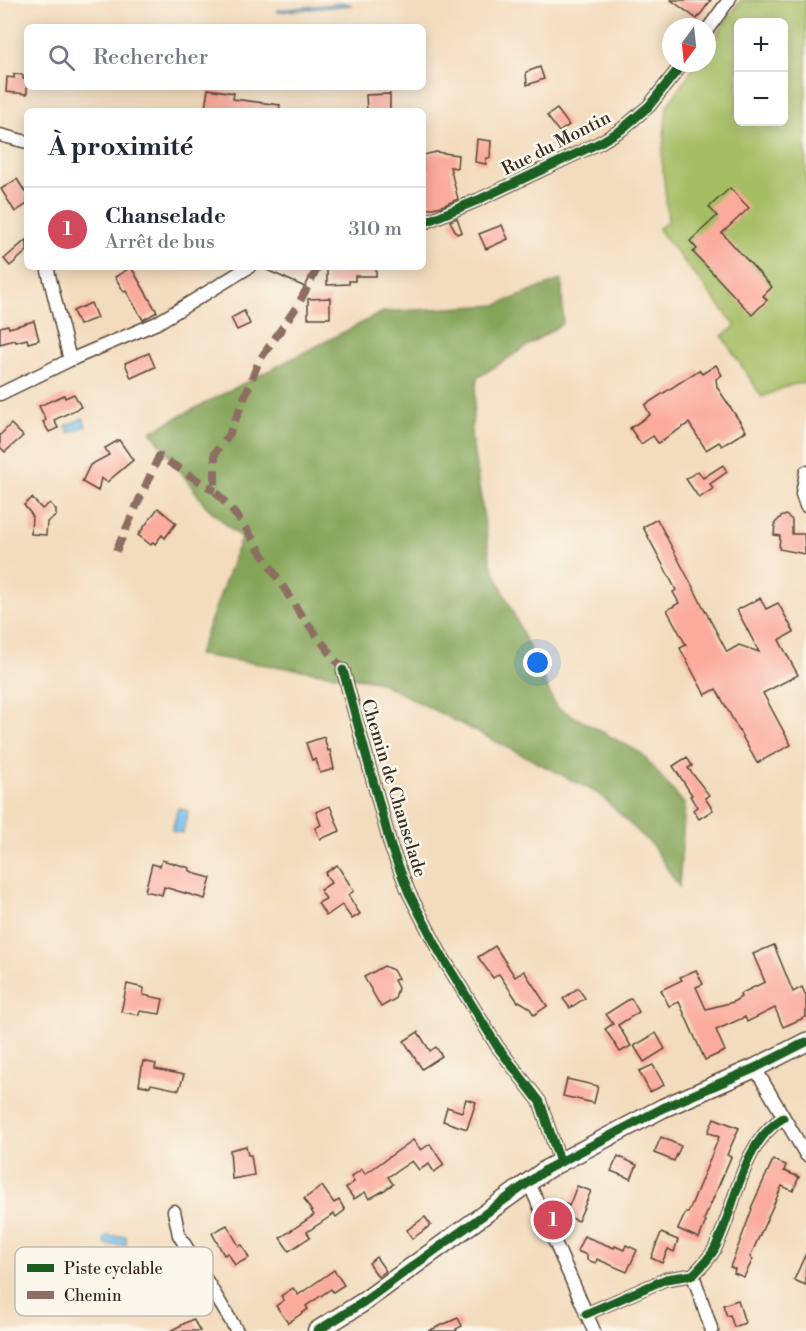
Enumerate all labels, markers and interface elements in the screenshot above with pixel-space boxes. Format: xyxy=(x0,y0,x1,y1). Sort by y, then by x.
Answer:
north arrow xyxy=(662,18,716,72)
map controls xyxy=(734,18,788,126)
button: + xyxy=(734,18,788,72)
search box xyxy=(24,24,426,90)
icon: search xyxy=(45,41,78,74)
text: Rechercher xyxy=(93,44,208,71)
button: − xyxy=(734,72,788,126)
street label: Rue du Montin xyxy=(498,106,615,181)
text: À proximité xyxy=(48,131,193,163)
text: Chanselade xyxy=(105,203,226,230)
text: 1 xyxy=(63,217,72,242)
text: 310 m xyxy=(349,217,402,242)
text: Arrêt de bus xyxy=(105,230,215,255)
your location xyxy=(523,648,552,677)
street label: Chemin de Chanselade xyxy=(355,696,432,880)
pin: 1 xyxy=(534,1198,572,1242)
legend xyxy=(15,1247,213,1316)
text: Piste cyclable xyxy=(64,1259,162,1279)
text: Chemin xyxy=(64,1286,122,1306)

